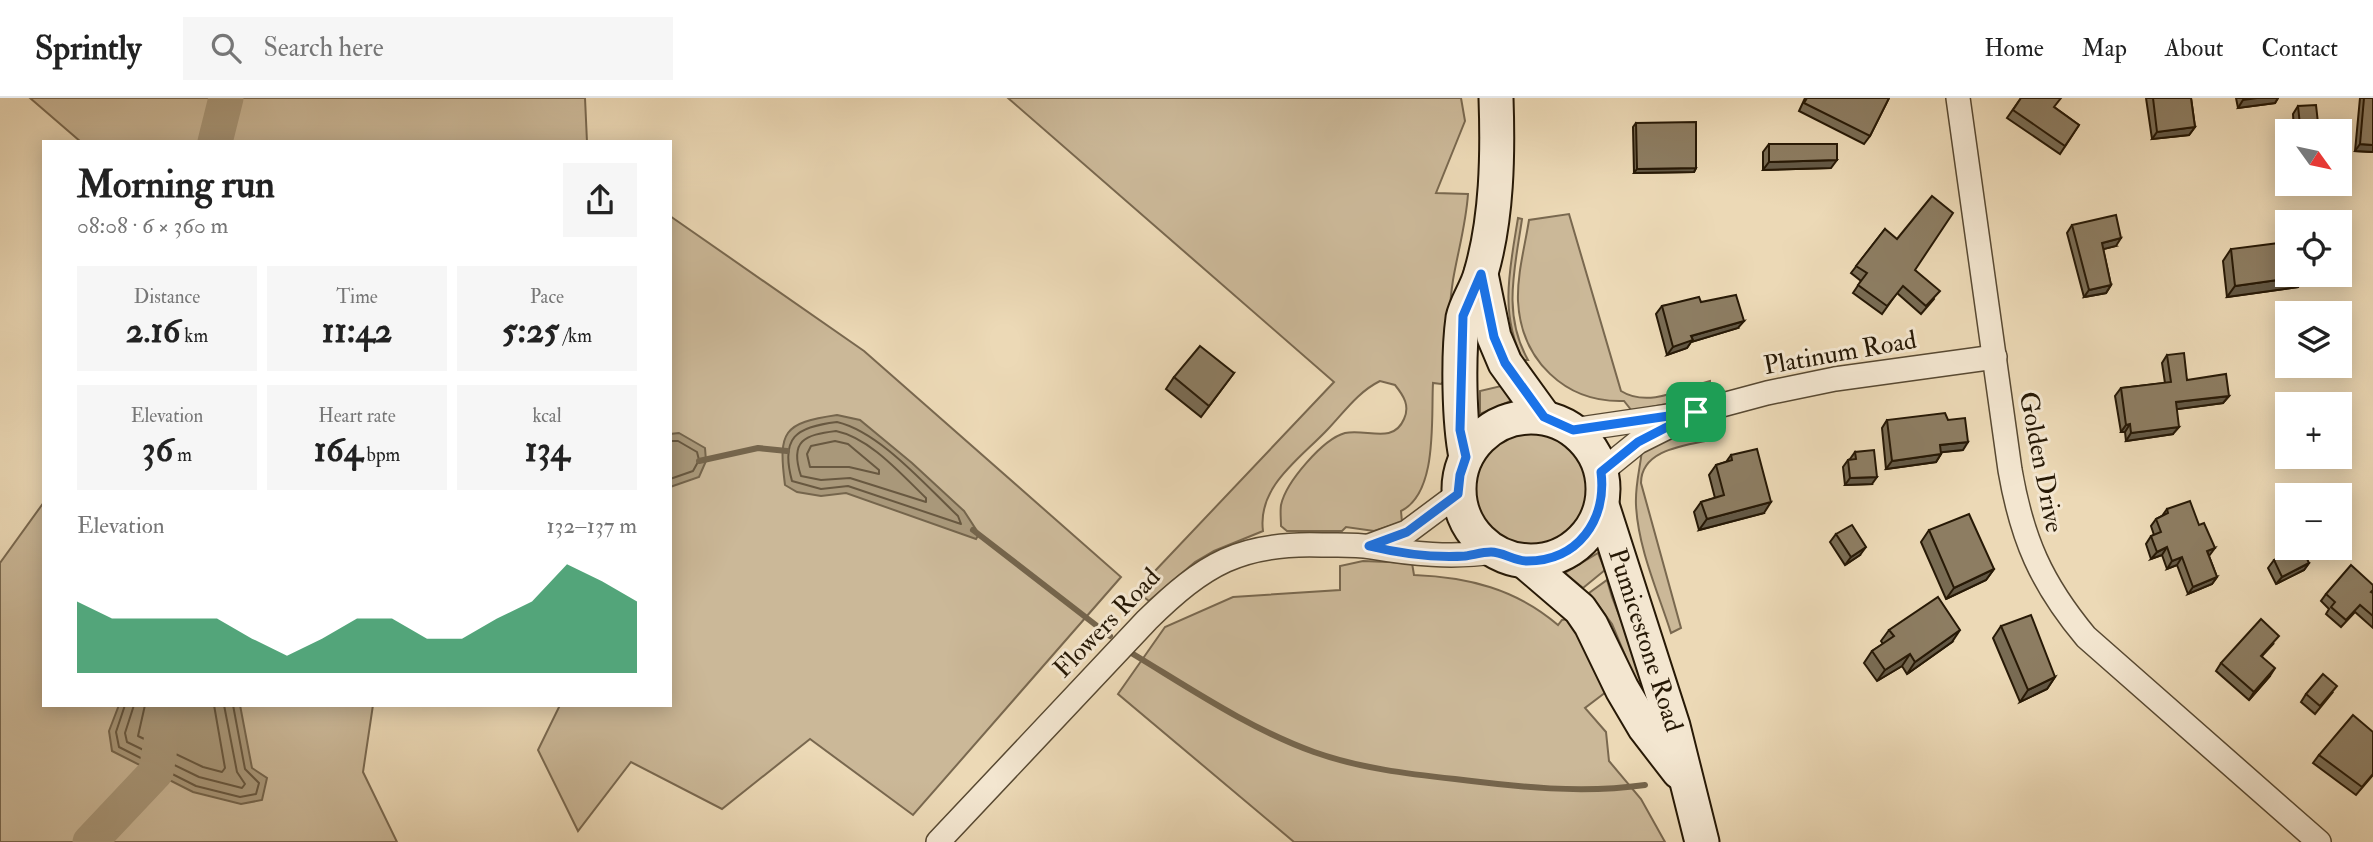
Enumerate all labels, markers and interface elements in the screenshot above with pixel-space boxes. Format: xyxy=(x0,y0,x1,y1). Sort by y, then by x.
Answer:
search box xyxy=(183,17,673,80)
text: Sprintly xyxy=(35,28,141,69)
icon: search xyxy=(207,29,245,67)
text: Search here xyxy=(263,32,384,64)
text: Home xyxy=(1984,33,2044,64)
text: Map xyxy=(2082,33,2127,64)
text: About xyxy=(2165,33,2224,64)
text: Contact xyxy=(2262,33,2338,64)
north arrow xyxy=(2275,119,2352,196)
map controls xyxy=(2275,119,2352,560)
text: Morning run xyxy=(77,161,275,209)
button: share xyxy=(563,163,637,237)
button: locate xyxy=(2275,210,2352,287)
text: 08:08 · 6 × 360 m xyxy=(77,211,228,240)
text: Distance xyxy=(134,285,200,309)
text: Time xyxy=(336,285,378,309)
text: Pace xyxy=(530,285,564,309)
button: layers xyxy=(2275,301,2352,378)
text: 2.16 xyxy=(126,309,180,353)
text: 11:42 xyxy=(322,309,392,353)
text: 5:25 xyxy=(502,309,559,353)
text: km xyxy=(180,324,208,348)
text: /km xyxy=(559,324,592,348)
street label: Platinum Road xyxy=(1761,324,1919,382)
pin xyxy=(1666,382,1726,442)
street label: Golden Drive xyxy=(2012,389,2070,535)
button: + xyxy=(2275,392,2352,469)
icon: arrive xyxy=(1677,393,1715,431)
text: Elevation xyxy=(131,404,203,428)
text: Heart rate xyxy=(318,404,396,428)
text: kcal xyxy=(532,404,562,428)
text: 36 xyxy=(142,428,173,472)
text: 164 xyxy=(314,428,363,472)
text: 134 xyxy=(525,428,569,472)
text: m xyxy=(173,443,192,467)
text: bpm xyxy=(363,443,400,467)
button: − xyxy=(2275,483,2352,560)
text: Elevation xyxy=(77,511,165,540)
text: 132–137 m xyxy=(546,511,637,540)
street label: Pumicestone Road xyxy=(1601,544,1690,736)
street label: Flowers Road xyxy=(1047,561,1167,685)

